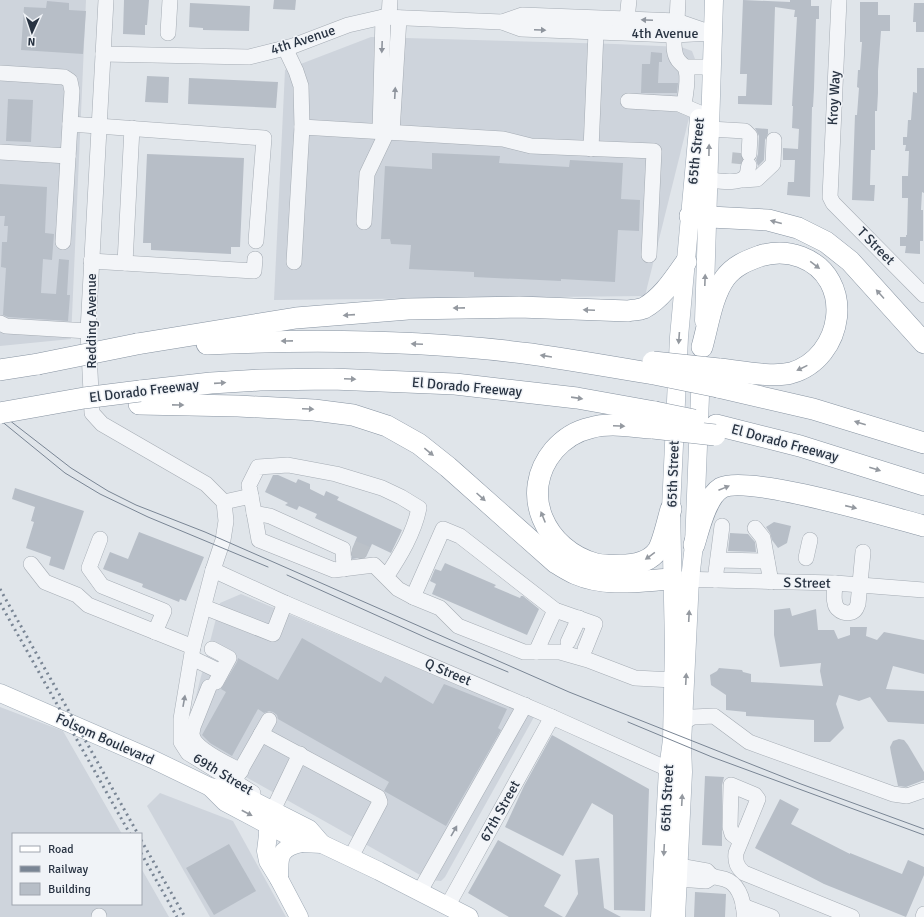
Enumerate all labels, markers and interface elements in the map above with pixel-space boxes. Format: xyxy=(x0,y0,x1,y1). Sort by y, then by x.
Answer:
north arrow xyxy=(12,12,52,52)
one-way arrow xyxy=(641,16,653,23)
street label: 4th Avenue xyxy=(269,22,337,58)
street label: 4th Avenue xyxy=(632,25,698,42)
one-way arrow xyxy=(534,26,546,33)
text: N xyxy=(27,35,36,48)
one-way arrow xyxy=(379,41,386,53)
street label: Kroy Way xyxy=(824,70,844,126)
one-way arrow xyxy=(391,87,398,99)
street label: 65th Street xyxy=(684,117,708,185)
one-way arrow xyxy=(706,144,713,156)
one-way arrow xyxy=(770,219,782,225)
street label: T Street xyxy=(854,224,898,268)
one-way arrow xyxy=(809,261,820,269)
street label: Redding Avenue xyxy=(83,273,100,369)
one-way arrow xyxy=(702,274,709,286)
one-way arrow xyxy=(876,289,885,300)
one-way arrow xyxy=(453,305,465,312)
one-way arrow xyxy=(583,306,595,313)
one-way arrow xyxy=(343,311,355,318)
one-way arrow xyxy=(675,332,682,344)
one-way arrow xyxy=(280,338,293,344)
one-way arrow xyxy=(410,341,423,347)
one-way arrow xyxy=(540,353,552,359)
one-way arrow xyxy=(797,365,808,371)
street label: El Dorado Freeway xyxy=(411,374,523,400)
street label: El Dorado Freeway xyxy=(88,376,200,406)
one-way arrow xyxy=(344,376,356,383)
one-way arrow xyxy=(214,379,226,386)
one-way arrow xyxy=(571,395,583,401)
one-way arrow xyxy=(172,401,184,408)
one-way arrow xyxy=(302,406,314,413)
street label: El Dorado Freeway xyxy=(729,420,841,466)
one-way arrow xyxy=(854,420,866,426)
one-way arrow xyxy=(613,422,625,429)
street label: 65th Street xyxy=(663,440,683,508)
one-way arrow xyxy=(423,447,434,456)
one-way arrow xyxy=(869,466,881,472)
one-way arrow xyxy=(719,485,731,491)
one-way arrow xyxy=(476,492,487,501)
one-way arrow xyxy=(845,504,858,510)
one-way arrow xyxy=(539,510,545,522)
one-way arrow xyxy=(644,552,655,561)
street label: S Street xyxy=(783,574,831,592)
one-way arrow xyxy=(685,610,692,622)
street label: Q Street xyxy=(422,655,474,689)
one-way arrow xyxy=(683,672,689,685)
one-way arrow xyxy=(181,695,187,708)
street label: Folsom Boulevard xyxy=(53,710,157,768)
street label: 69th Street xyxy=(190,749,256,799)
street label: 65th Street xyxy=(657,764,677,832)
street label: 67th Street xyxy=(476,777,524,845)
one-way arrow xyxy=(679,793,685,806)
one-way arrow xyxy=(241,810,252,816)
one-way arrow xyxy=(451,825,457,837)
legend xyxy=(12,833,142,905)
text: Road xyxy=(48,842,74,857)
one-way arrow xyxy=(661,844,667,857)
text: Railway xyxy=(48,862,88,877)
text: Building xyxy=(48,882,91,897)

